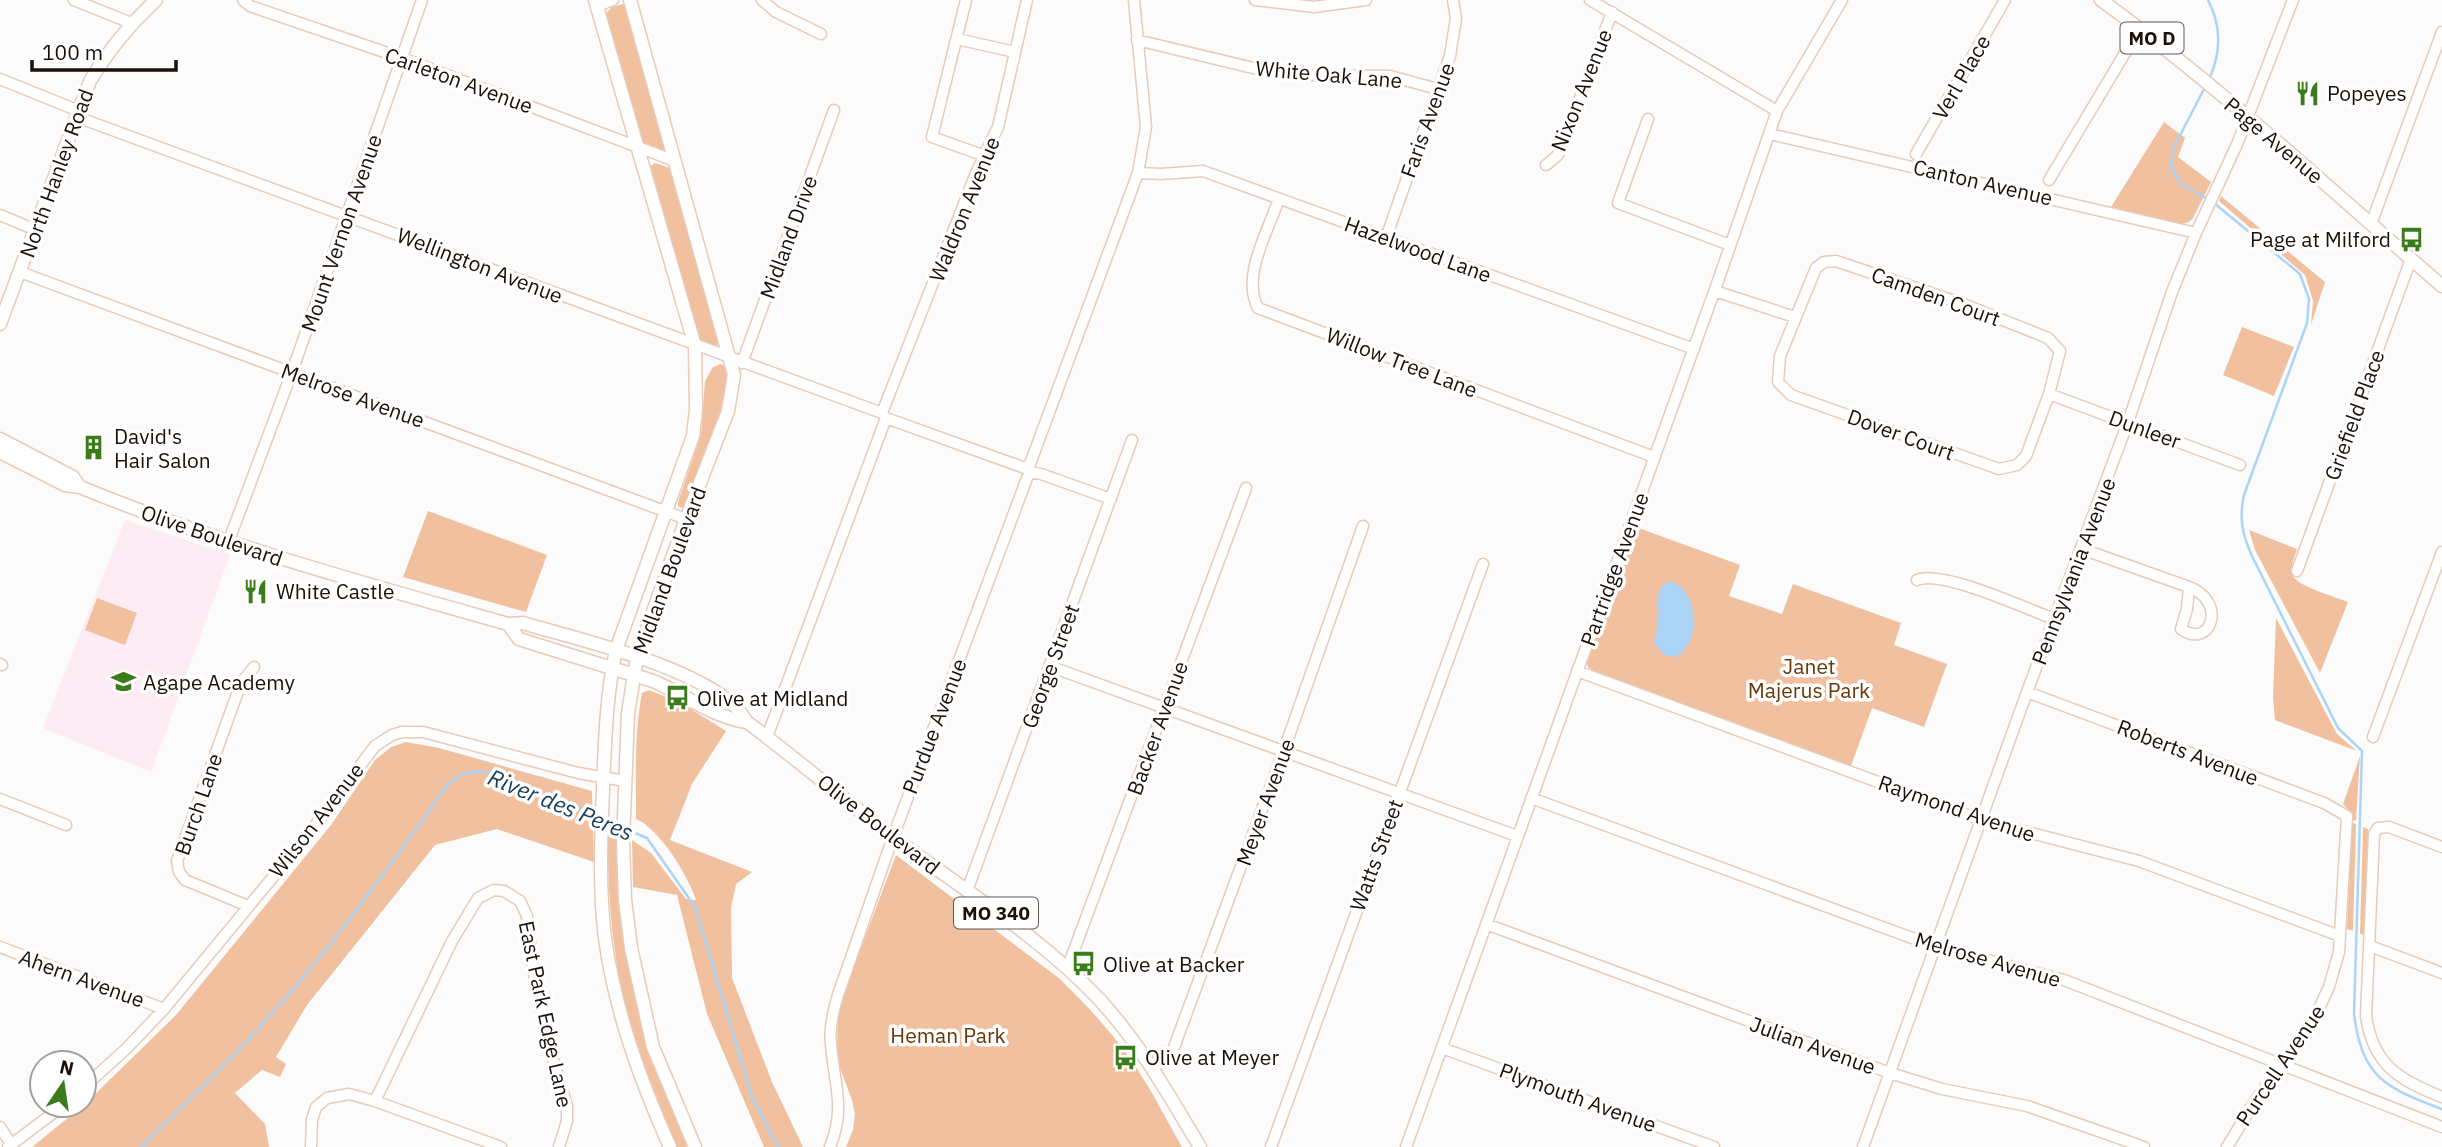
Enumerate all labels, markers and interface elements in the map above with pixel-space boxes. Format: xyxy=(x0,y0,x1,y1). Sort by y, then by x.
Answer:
road number: MO D xyxy=(2120,22,2184,54)
street label: Nixon Avenue xyxy=(1544,25,1618,155)
scale bar xyxy=(32,28,175,72)
street label: Verl Place xyxy=(1925,29,1997,125)
text: 100 m xyxy=(42,38,103,66)
street label: Carleton Avenue xyxy=(381,40,537,120)
street label: White Oak Lane xyxy=(1255,54,1403,94)
street label: Faris Avenue xyxy=(1393,59,1461,181)
restaurant icon: Popeyes xyxy=(2293,79,2321,107)
place label: Popeyes xyxy=(2327,79,2407,107)
street label: North Hanley Road xyxy=(12,85,100,261)
street label: Page Avenue xyxy=(2219,90,2329,190)
street label: Mount Vernon Avenue xyxy=(294,131,388,335)
street label: Waldron Avenue xyxy=(922,132,1006,286)
street label: Canton Avenue xyxy=(1911,152,2055,212)
street label: Midland Drive xyxy=(753,171,823,303)
street label: Hazelwood Lane xyxy=(1341,209,1495,289)
street label: Wellington Avenue xyxy=(393,220,567,310)
place label: Page at Milford xyxy=(2250,225,2391,253)
bus stop icon: Page at Milford xyxy=(2397,225,2425,253)
street label: Camden Court xyxy=(1868,260,2004,332)
street label: Willow Tree Lane xyxy=(1322,320,1482,404)
street label: Griefield Place xyxy=(2317,346,2391,484)
street label: Melrose Avenue xyxy=(277,356,429,434)
street label: Dover Court xyxy=(1844,402,1958,466)
street label: Dunleer xyxy=(2105,403,2185,455)
place label: David's Hair Salon xyxy=(114,422,211,474)
building icon: David's Hair Salon xyxy=(80,434,108,462)
street label: Pennsylvania Avenue xyxy=(2024,473,2122,669)
street label: Midland Boulevard xyxy=(626,482,712,658)
street label: Partridge Avenue xyxy=(1573,488,1655,650)
street label: Olive Boulevard xyxy=(137,498,287,572)
restaurant icon: White Castle xyxy=(242,577,270,605)
place label: White Castle xyxy=(276,577,395,605)
street label: George Street xyxy=(1015,600,1085,732)
park label: Janet Majerus Park xyxy=(1748,652,1870,704)
street label: Purdue Avenue xyxy=(895,654,973,798)
street label: Backer Avenue xyxy=(1120,657,1194,799)
school or university icon: Agape Academy xyxy=(109,668,137,696)
place label: Agape Academy xyxy=(143,668,295,696)
bus stop icon: Olive at Midland xyxy=(663,684,691,712)
place label: Olive at Midland xyxy=(697,684,849,712)
street label: Roberts Avenue xyxy=(2113,712,2263,792)
street label: Meyer Avenue xyxy=(1229,735,1301,869)
street label: Burch Lane xyxy=(168,749,228,859)
street label: Wilson Avenue xyxy=(262,757,370,883)
water label: River des Peres xyxy=(484,761,638,847)
street label: Olive Boulevard xyxy=(812,767,946,881)
street label: Raymond Avenue xyxy=(1875,768,2039,848)
street label: Watts Street xyxy=(1343,795,1409,915)
road number: MO 340 xyxy=(954,897,1038,928)
street label: East Park Edge Lane xyxy=(513,918,579,1110)
street label: Melrose Avenue xyxy=(1912,925,2064,993)
street label: Ahern Avenue xyxy=(15,942,149,1014)
bus stop icon: Olive at Backer xyxy=(1069,950,1097,978)
place label: Olive at Backer xyxy=(1103,950,1245,978)
street label: Purcell Avenue xyxy=(2229,999,2331,1131)
street label: Julian Avenue xyxy=(1746,1009,1880,1081)
park label: Heman Park xyxy=(890,1021,1006,1049)
bus stop icon: Olive at Meyer xyxy=(1111,1043,1139,1071)
place label: Olive at Meyer xyxy=(1145,1043,1279,1071)
north arrow xyxy=(28,1049,98,1119)
text: N xyxy=(57,1054,76,1081)
street label: Plymouth Avenue xyxy=(1496,1056,1660,1138)

